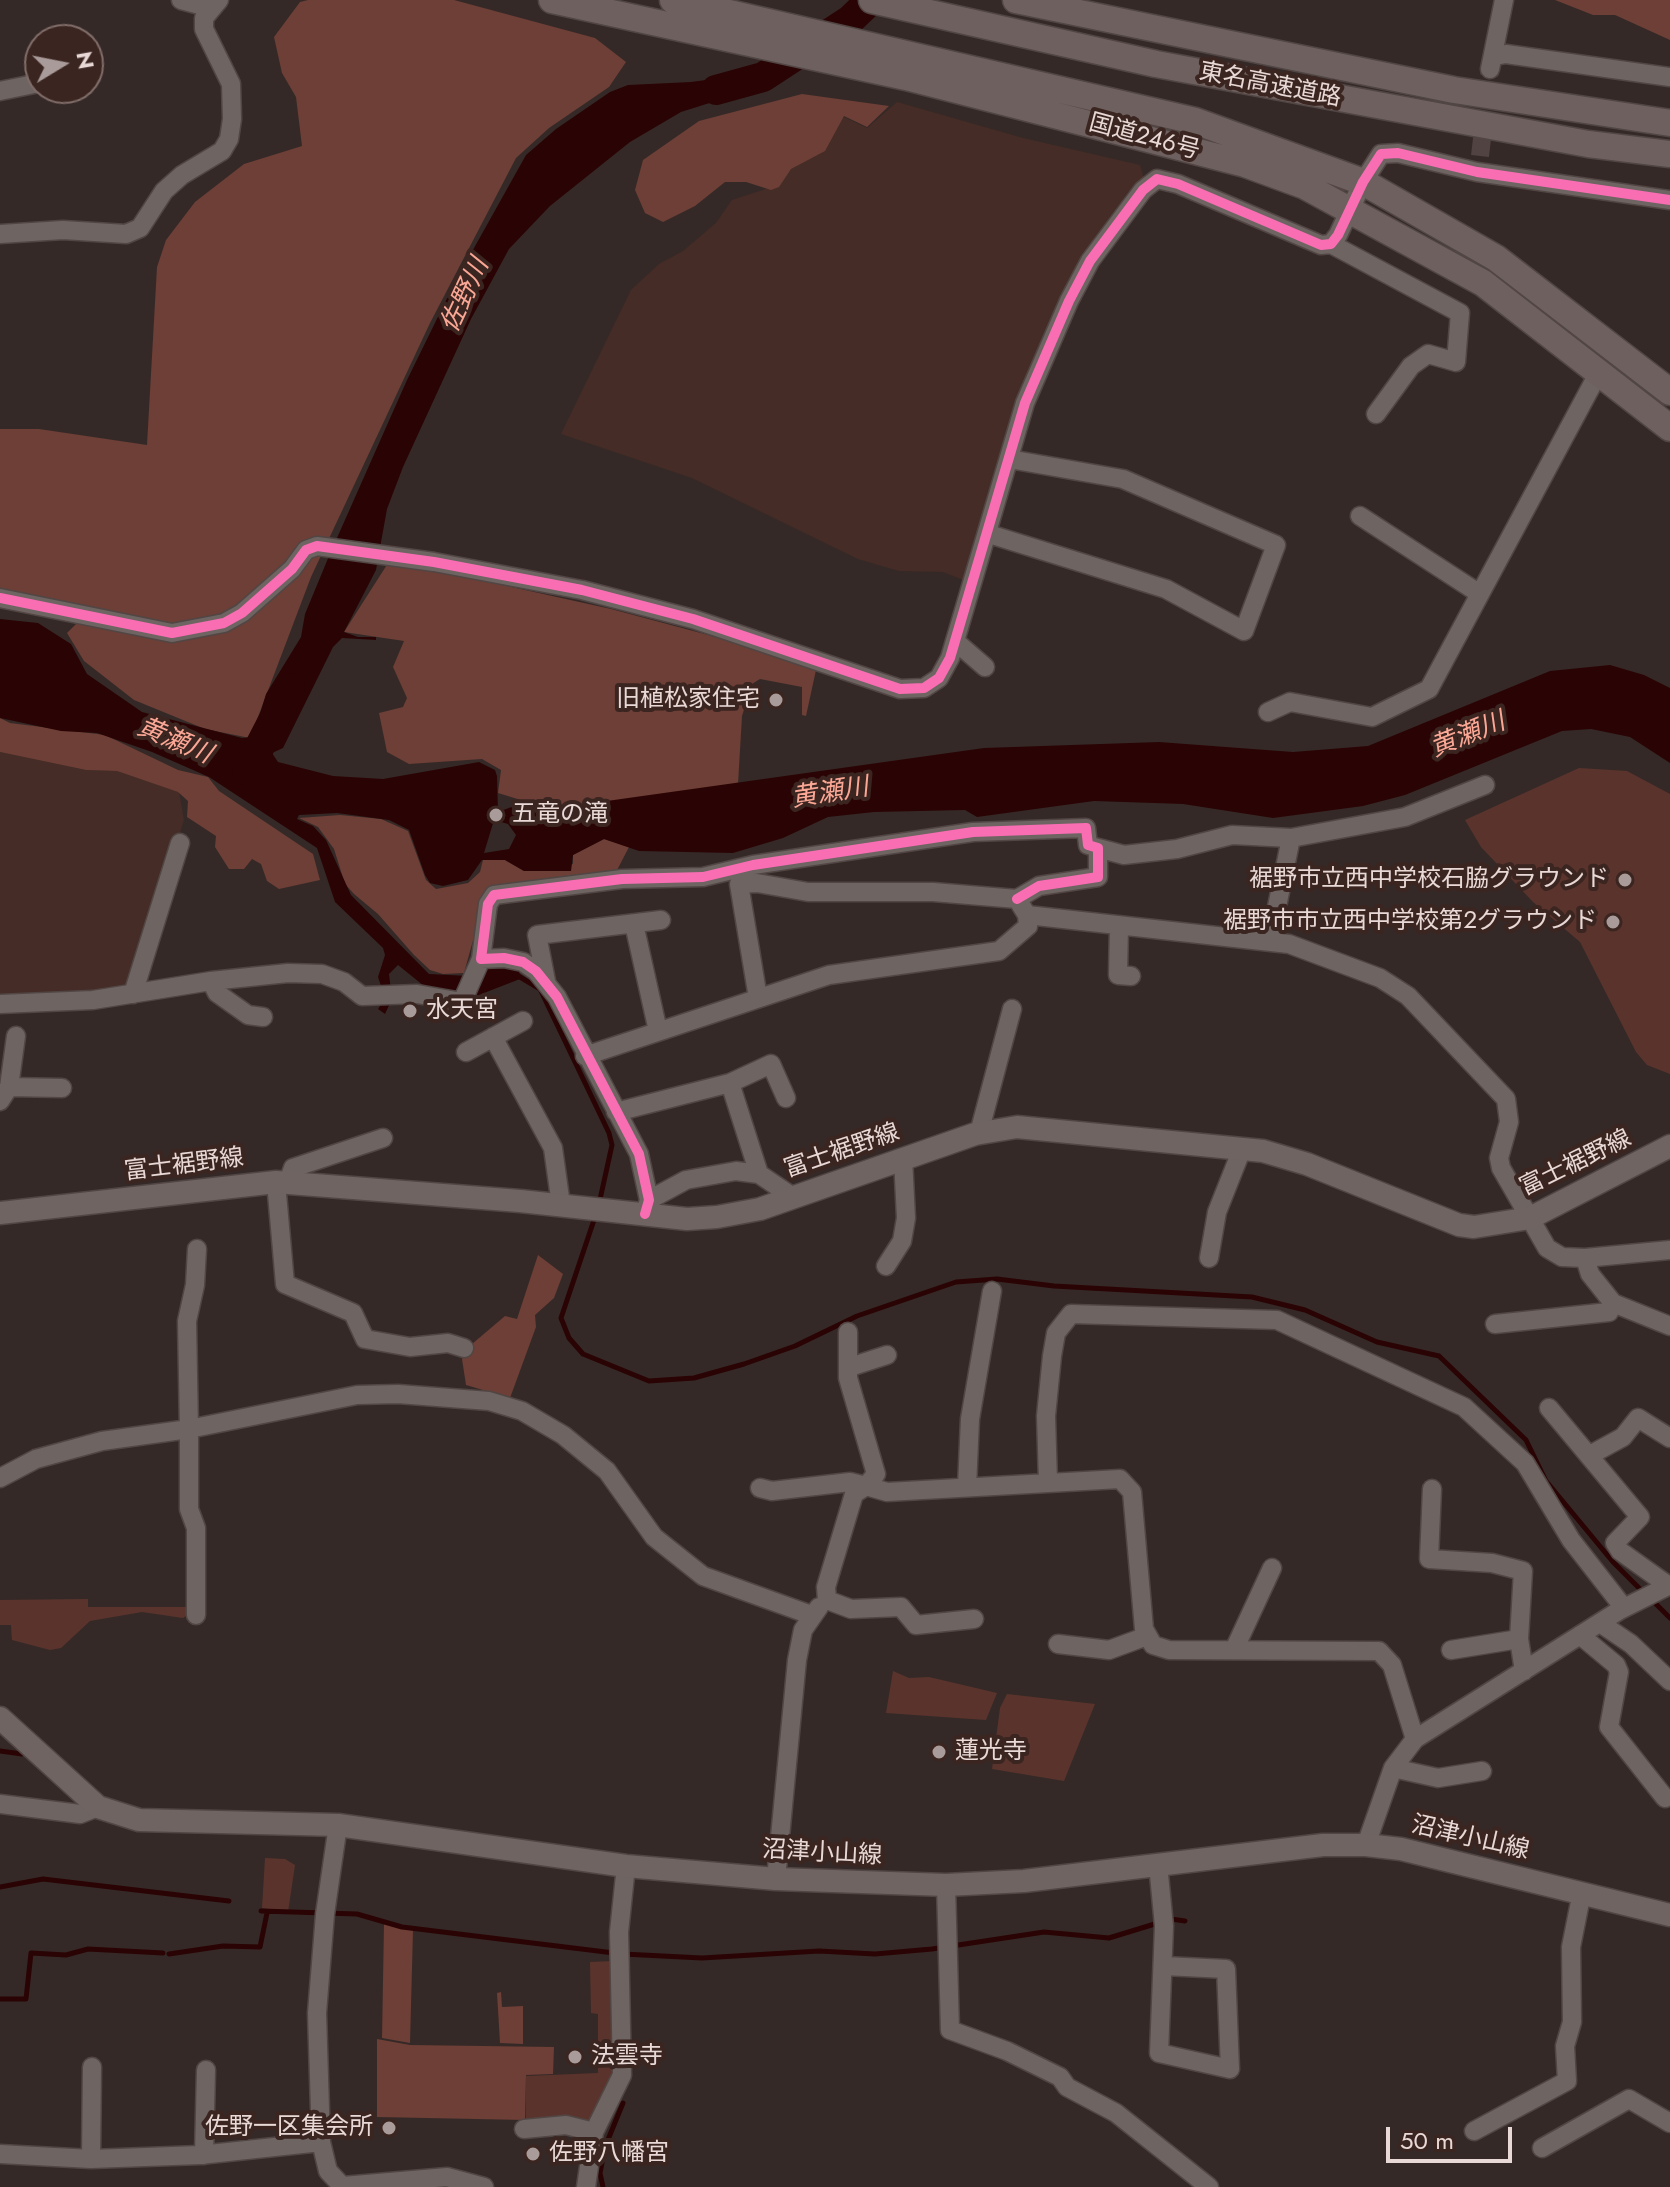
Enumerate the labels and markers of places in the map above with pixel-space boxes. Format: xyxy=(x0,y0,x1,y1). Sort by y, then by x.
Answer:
place label: 旧植松家住宅 xyxy=(616,686,760,714)
marker: 旧植松家住宅 xyxy=(767,691,785,709)
place label: 五竜の滝 xyxy=(512,801,608,829)
marker: 五竜の滝 xyxy=(487,806,505,824)
place label: 裾野市立西中学校石脇グラウンド xyxy=(1249,866,1609,894)
marker: 裾野市立西中学校石脇グラウンド xyxy=(1616,871,1634,889)
place label: 裾野市市立西中学校第２グラウンド xyxy=(1223,908,1597,936)
marker: 裾野市市立西中学校第２グラウンド xyxy=(1604,913,1622,931)
place label: 水天宮 xyxy=(426,997,498,1025)
marker: 水天宮 xyxy=(401,1002,419,1020)
place label: 蓮光寺 xyxy=(955,1738,1027,1766)
marker: 蓮光寺 xyxy=(930,1743,948,1761)
place label: 法雲寺 xyxy=(591,2043,663,2071)
marker: 法雲寺 xyxy=(566,2048,584,2066)
place label: 佐野一区集会所 xyxy=(205,2114,373,2142)
marker: 佐野一区集会所 xyxy=(380,2119,398,2137)
place label: 佐野八幡宮 xyxy=(549,2140,669,2168)
marker: 佐野八幡宮 xyxy=(524,2145,542,2163)

